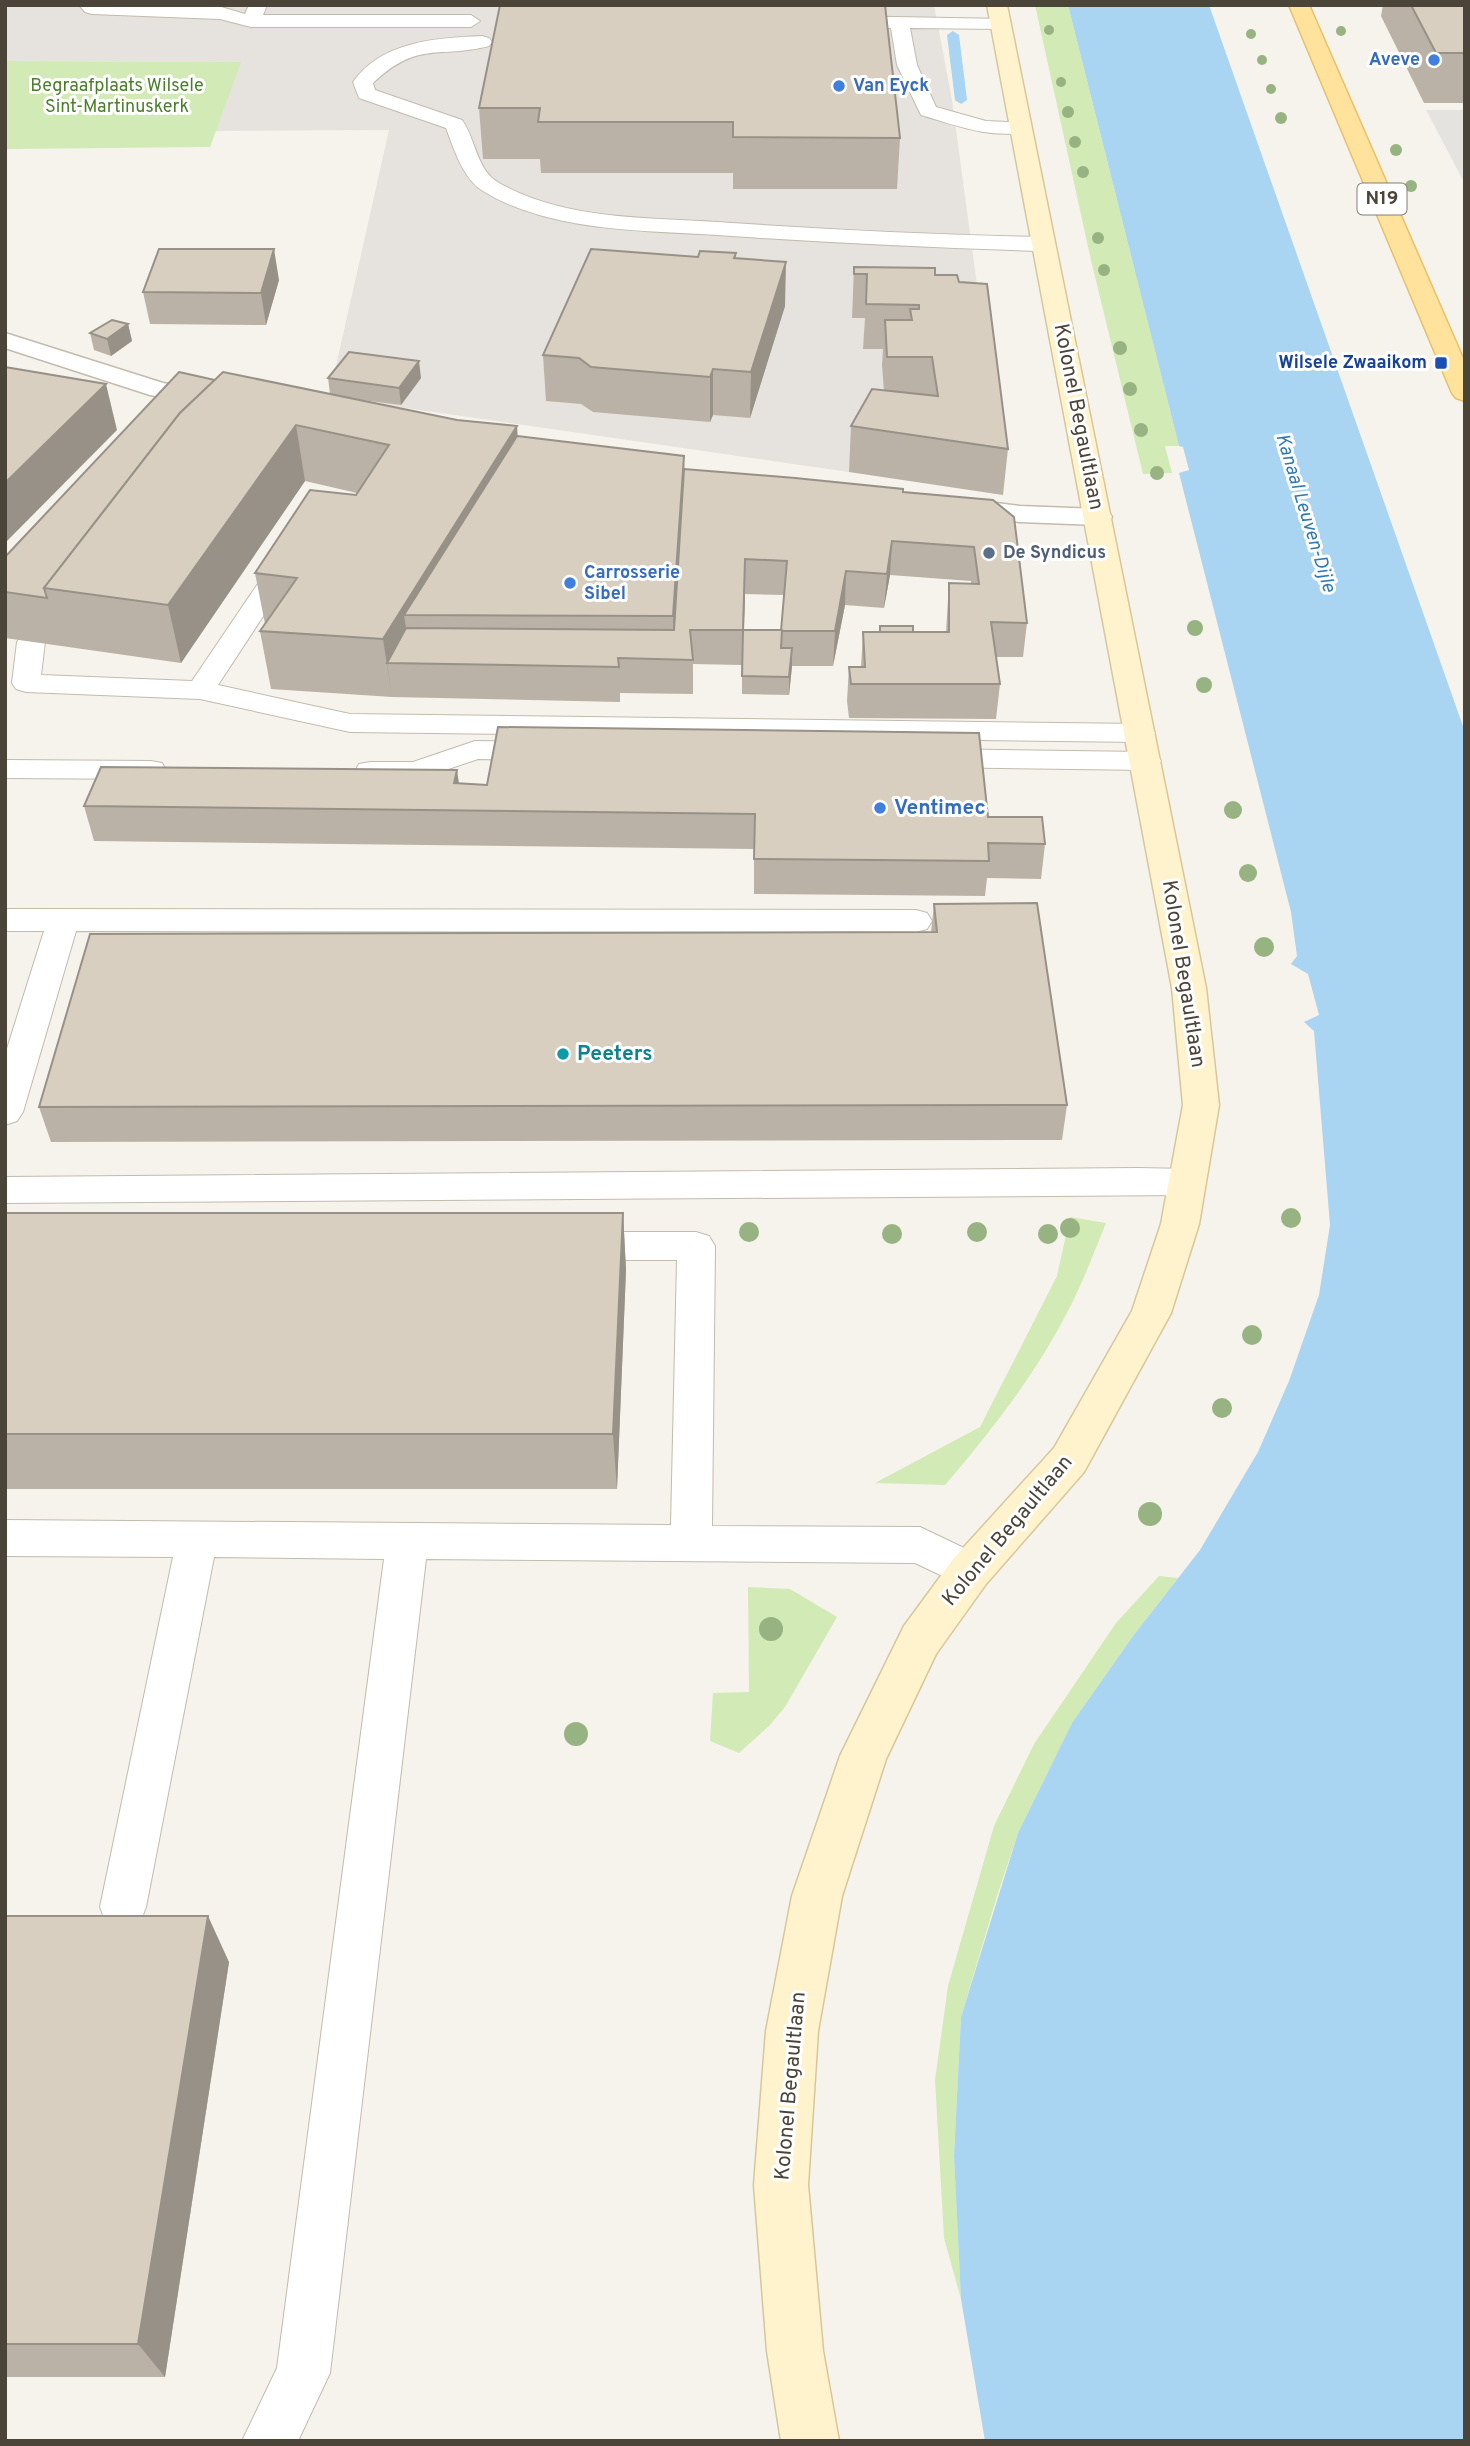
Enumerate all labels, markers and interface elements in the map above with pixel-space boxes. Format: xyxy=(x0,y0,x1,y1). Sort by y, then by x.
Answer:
place label: Aveve xyxy=(1369,49,1420,72)
marker: Aveve xyxy=(1426,52,1442,68)
park label: Begraafplaats Wilsele Sint-Martinuskerk xyxy=(30,75,204,119)
place label: Van Eyck xyxy=(853,75,929,98)
marker: Van Eyck xyxy=(831,78,847,94)
road number: N19 xyxy=(1358,183,1406,214)
street label: Kolonel Begaultlaan xyxy=(1047,321,1109,513)
place label: Wilsele Zwaaikom xyxy=(1279,352,1427,375)
marker: Wilsele Zwaaikom xyxy=(1433,355,1449,371)
water label: Kanaal Leuven-Dijle xyxy=(1269,431,1341,595)
place label: De Syndicus xyxy=(1003,542,1106,565)
marker: De Syndicus xyxy=(981,545,997,561)
place label: Carrosserie Sibel xyxy=(584,562,680,606)
marker: Carrosserie Sibel xyxy=(562,575,578,591)
place label: Ventimec xyxy=(894,795,986,822)
marker: Ventimec xyxy=(872,800,888,816)
street label: Kolonel Begaultlaan xyxy=(1155,878,1211,1070)
place label: Peeters xyxy=(577,1041,653,1068)
marker: Peeters xyxy=(555,1046,571,1062)
street label: Kolonel Begaultlaan xyxy=(937,1450,1079,1612)
street label: Kolonel Begaultlaan xyxy=(769,1991,813,2181)

